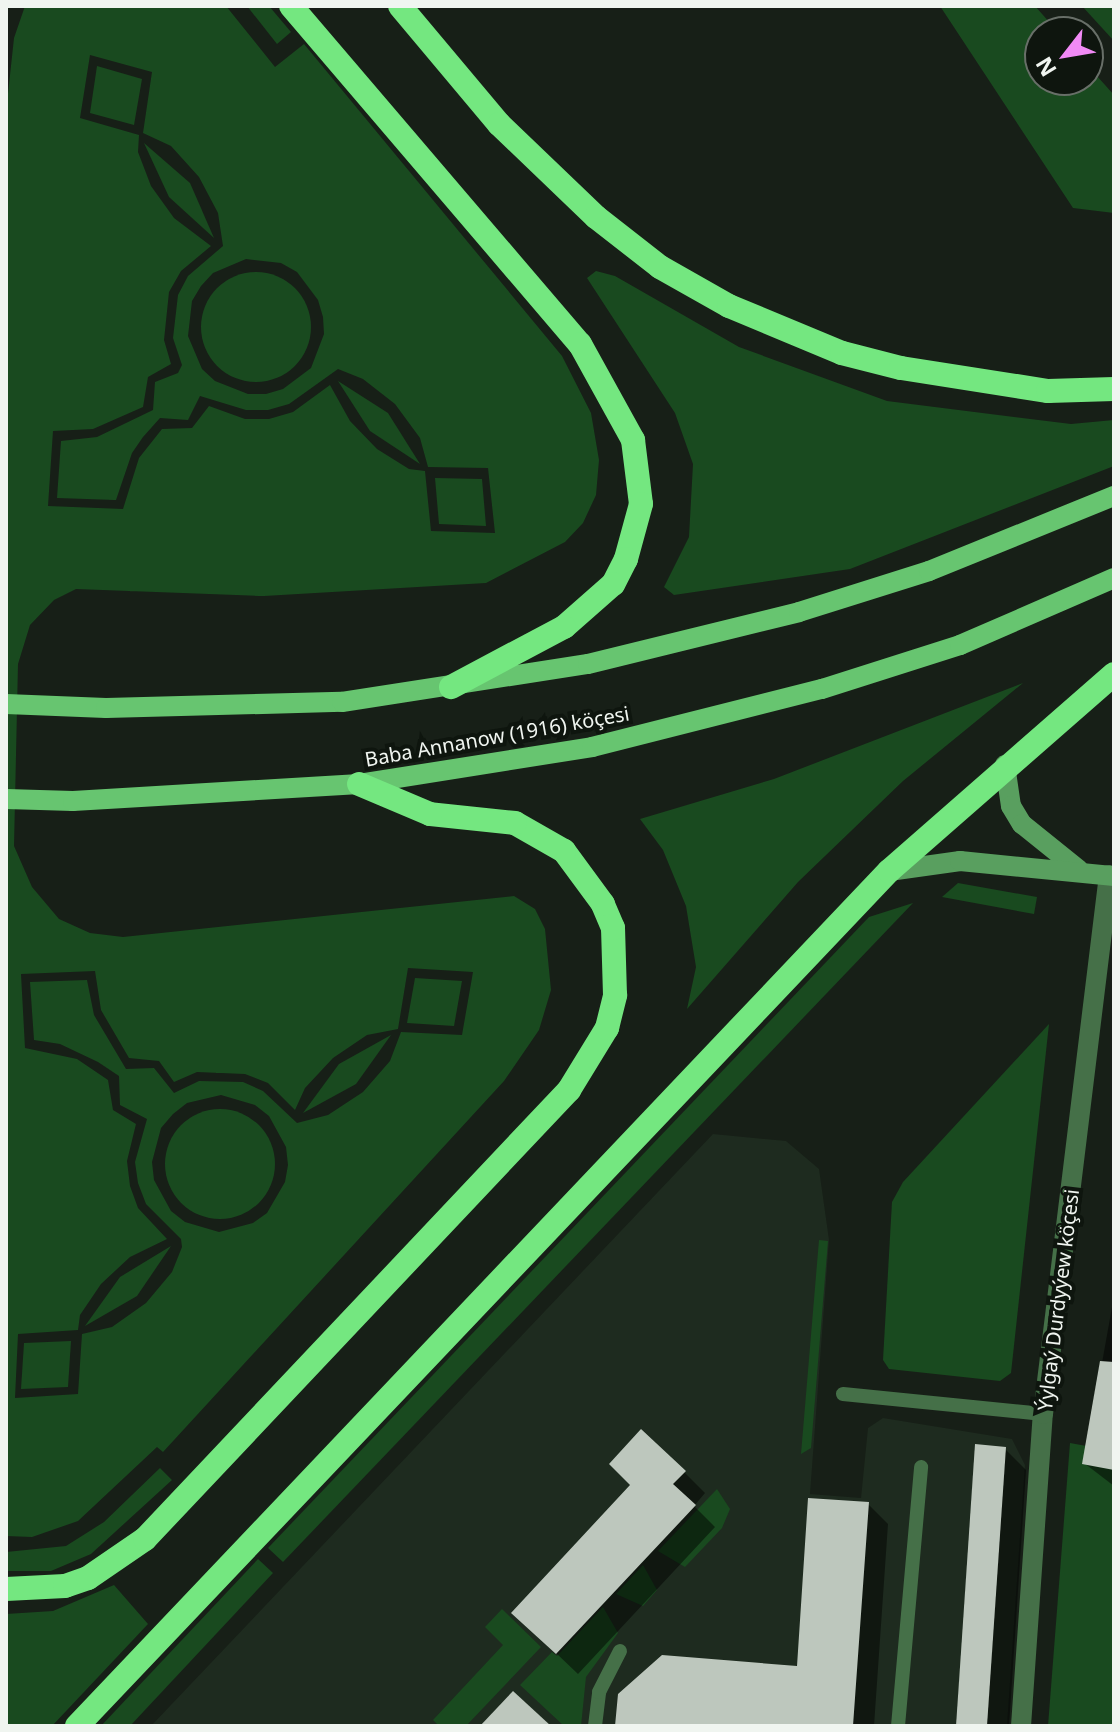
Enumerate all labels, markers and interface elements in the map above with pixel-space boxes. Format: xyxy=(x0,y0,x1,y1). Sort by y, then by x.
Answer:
north arrow xyxy=(1024,16,1104,96)
text: N xyxy=(1028,52,1063,83)
street label: Baba Annanow (1916) köçesi xyxy=(363,701,631,771)
street label: Ýylgaý Durdyýew köçesi xyxy=(1032,1188,1084,1412)

